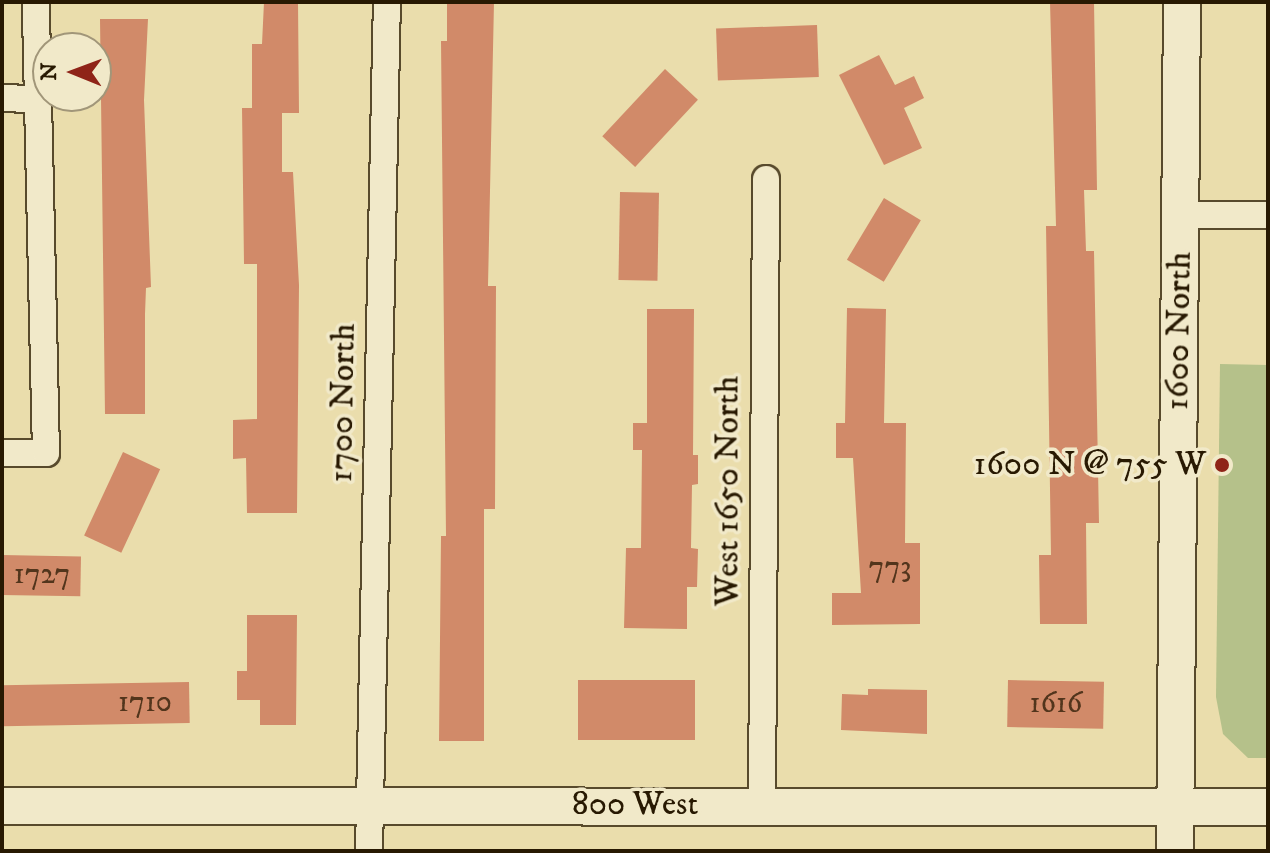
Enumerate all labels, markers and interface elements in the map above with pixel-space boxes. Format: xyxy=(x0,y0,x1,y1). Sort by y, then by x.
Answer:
north arrow xyxy=(32,32,112,112)
text: N xyxy=(36,62,63,81)
street label: 1600 North xyxy=(1157,251,1201,411)
street label: 1700 North xyxy=(321,323,365,483)
street label: West 1650 North xyxy=(708,376,748,606)
place label: 1600 N @ 755 W xyxy=(974,445,1206,485)
marker: 1600 N @ 755 W xyxy=(1213,456,1231,474)
house number: 773 xyxy=(869,550,911,586)
house number: 1727 xyxy=(14,557,70,593)
house number: 1710 xyxy=(118,685,172,721)
house number: 1616 xyxy=(1030,686,1082,722)
street label: 800 West xyxy=(572,785,698,825)

